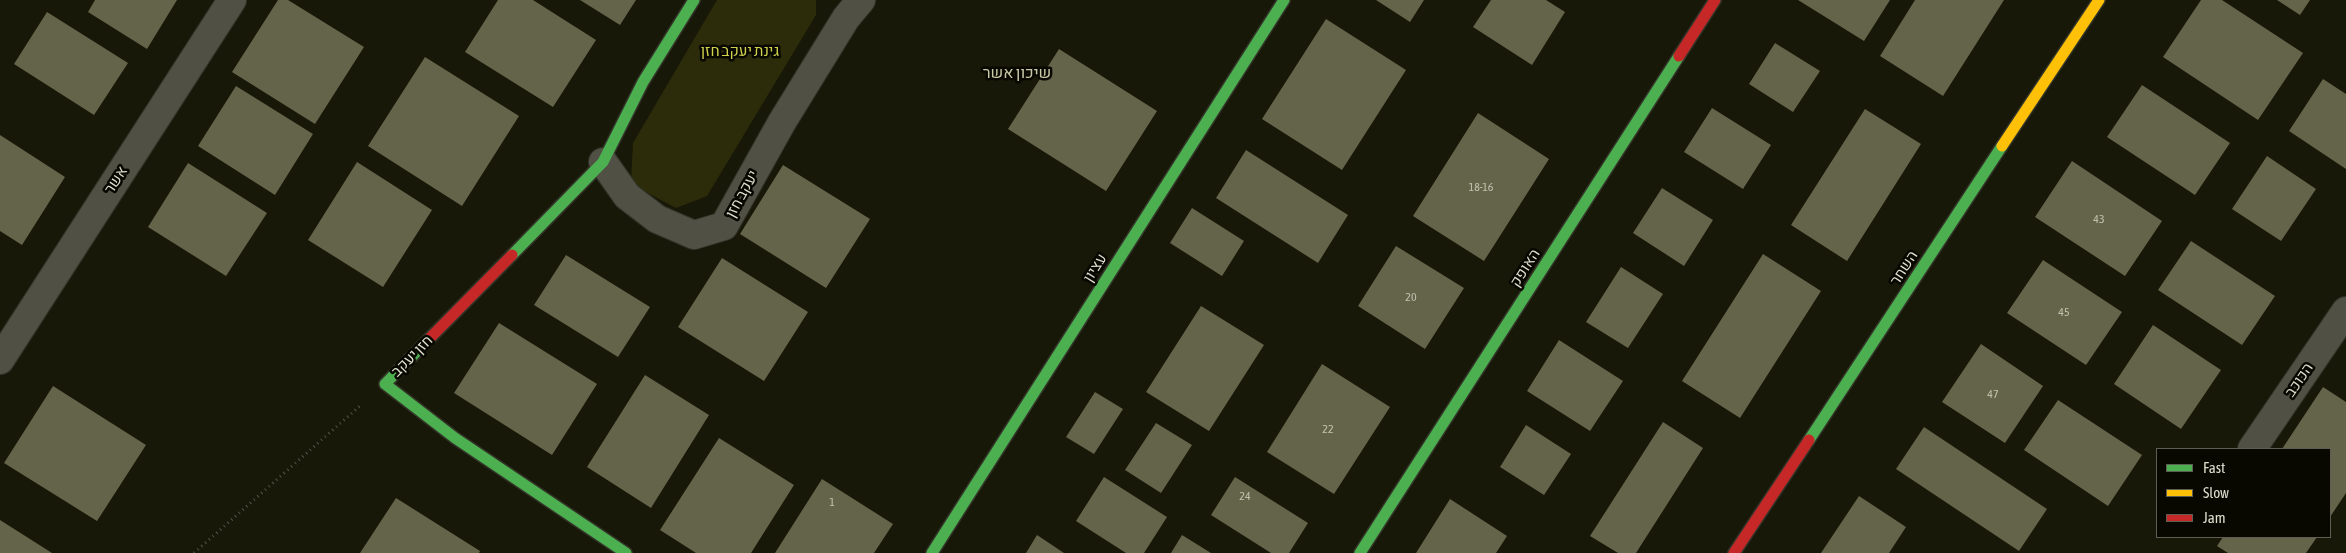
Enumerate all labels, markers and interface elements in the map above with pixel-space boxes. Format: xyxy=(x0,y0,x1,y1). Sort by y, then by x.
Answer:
park label: גינת יעקב חזן xyxy=(701,42,779,60)
district label: שיכון אשר xyxy=(983,63,1051,83)
street label: אשר xyxy=(101,163,131,197)
street label: יעקב חזן xyxy=(722,167,762,221)
house number: 18-16 xyxy=(1469,180,1493,194)
house number: 43 xyxy=(2093,212,2105,226)
street label: האופק xyxy=(1506,246,1544,290)
street label: השחר xyxy=(1886,248,1922,288)
street label: עציון xyxy=(1079,250,1111,286)
house number: 20 xyxy=(1405,290,1417,304)
house number: 45 xyxy=(2058,305,2070,319)
street label: חזן יעקב xyxy=(388,332,436,380)
street label: הכוכב xyxy=(2281,360,2317,400)
house number: 47 xyxy=(1987,387,1999,401)
house number: 22 xyxy=(1322,422,1334,436)
legend xyxy=(2156,448,2331,538)
text: Fast xyxy=(2203,459,2225,476)
text: Slow xyxy=(2203,484,2229,501)
house number: 24 xyxy=(1239,489,1251,503)
house number: 1 xyxy=(829,495,835,509)
text: Jam xyxy=(2203,509,2226,526)

